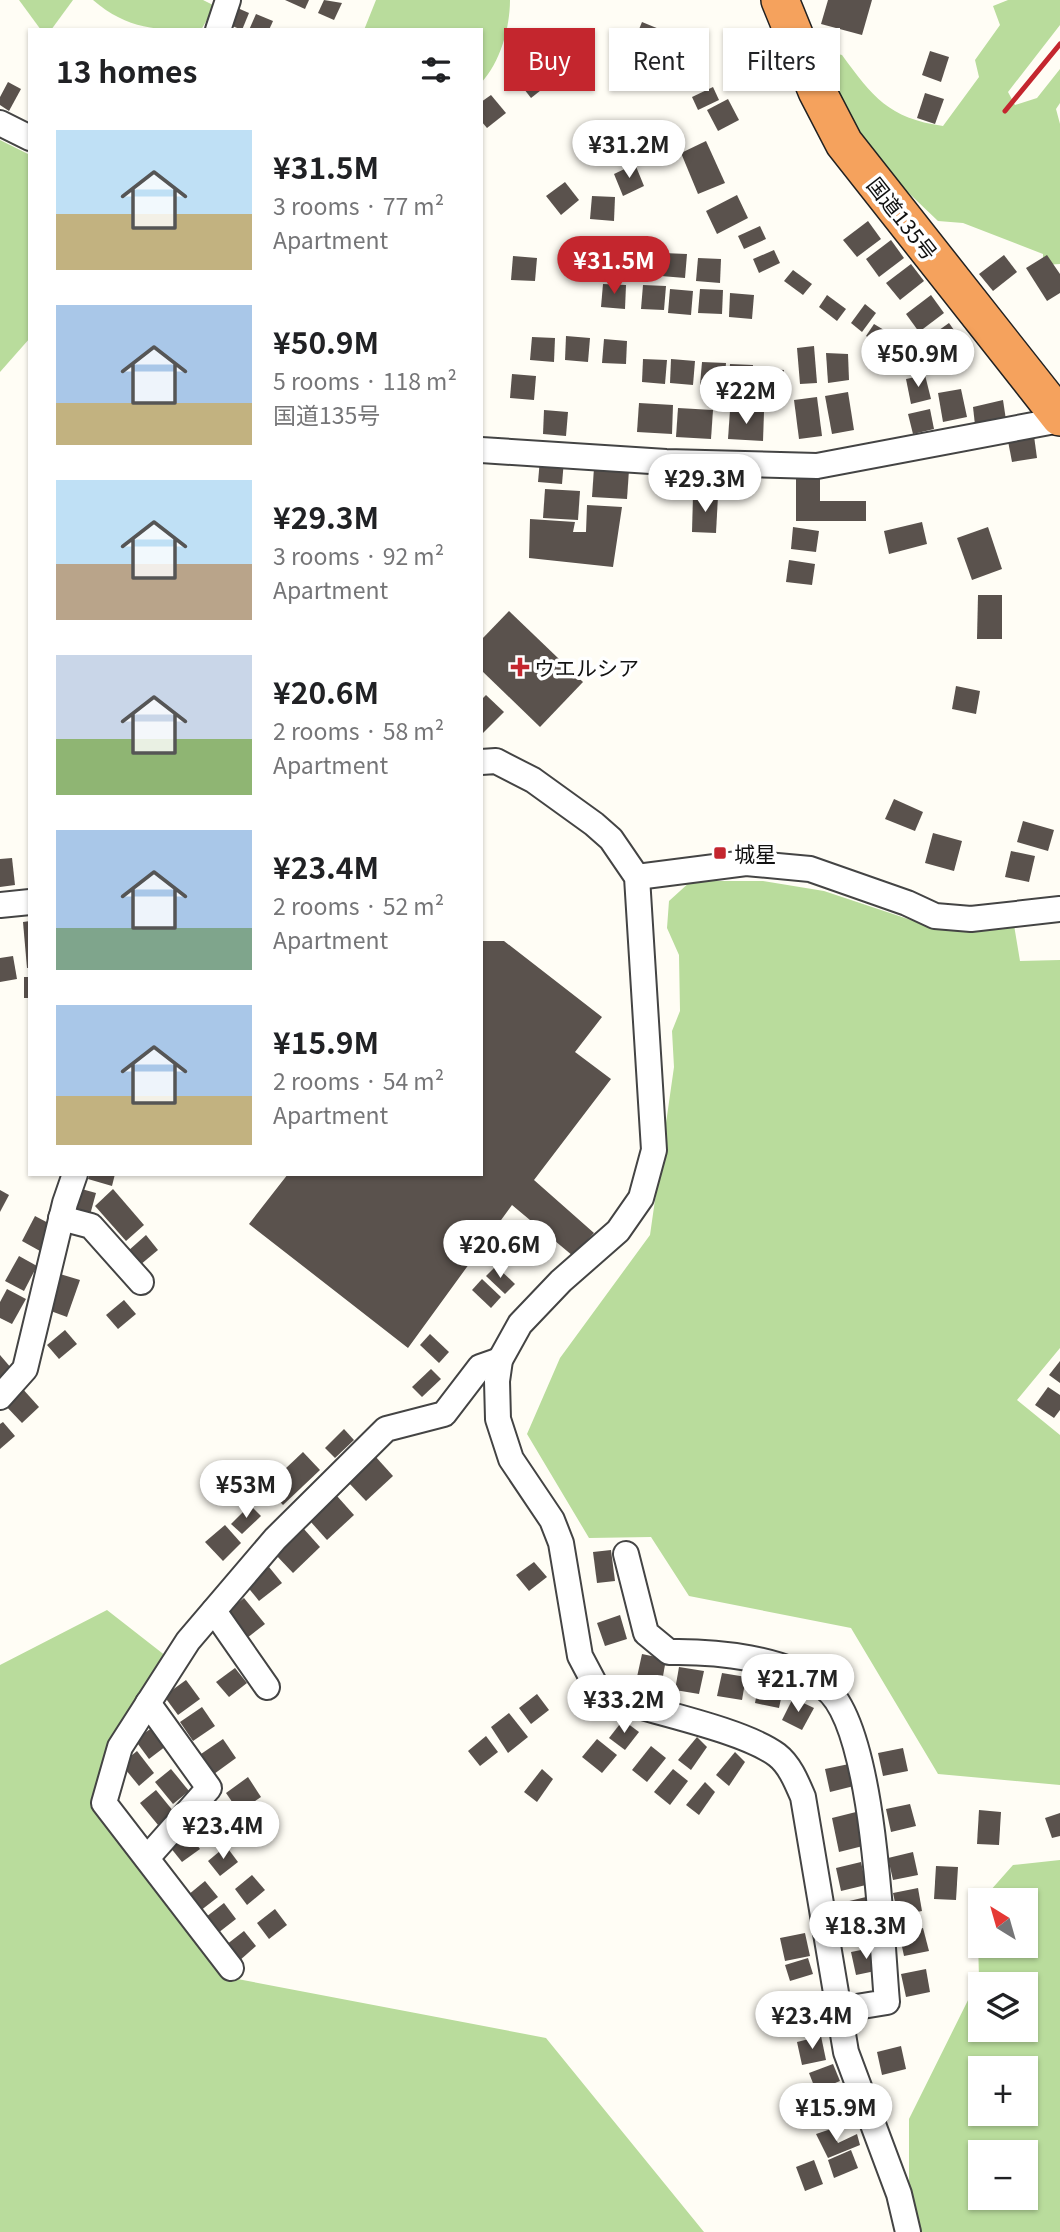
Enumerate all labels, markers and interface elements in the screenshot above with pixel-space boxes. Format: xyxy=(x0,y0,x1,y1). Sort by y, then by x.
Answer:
chip: Buy xyxy=(504,28,595,91)
chip: Rent xyxy=(609,28,709,91)
chip: Filters xyxy=(723,28,840,91)
text: 13 homes xyxy=(56,48,197,92)
icon: filters xyxy=(417,51,455,89)
pin: ¥31.2M xyxy=(572,120,686,180)
text: ¥31.2M xyxy=(588,126,670,160)
text: ¥31.5M xyxy=(273,144,379,188)
icon: home xyxy=(112,158,196,242)
street label: 国道135号 xyxy=(861,170,945,266)
text: 3 rooms · 77 m² xyxy=(273,188,444,222)
text: Apartment xyxy=(273,222,388,256)
pin: ¥31.5M xyxy=(557,236,671,296)
text: ¥31.5M xyxy=(573,242,655,276)
text: ¥50.9M xyxy=(273,319,379,363)
pin: ¥50.9M xyxy=(861,330,975,389)
icon: home xyxy=(112,333,196,417)
text: ¥50.9M xyxy=(877,335,959,369)
text: 5 rooms · 118 m² xyxy=(273,363,457,397)
pin: ¥22M xyxy=(705,366,787,426)
text: ¥22M xyxy=(716,372,776,406)
text: 国道135号 xyxy=(273,397,380,431)
pin: ¥29.3M xyxy=(648,454,762,514)
text: ¥29.3M xyxy=(664,460,746,494)
text: ¥29.3M xyxy=(273,494,379,538)
icon: home xyxy=(112,508,196,592)
text: 3 rooms · 92 m² xyxy=(273,538,444,572)
text: Apartment xyxy=(273,572,388,606)
place label: ウエルシア xyxy=(534,652,639,682)
marker: ウエルシア xyxy=(512,659,528,675)
text: ¥20.6M xyxy=(273,669,379,713)
icon: home xyxy=(112,683,196,767)
text: 2 rooms · 58 m² xyxy=(273,713,444,747)
text: Apartment xyxy=(273,747,388,781)
place label: 城星 xyxy=(734,838,776,868)
text: ¥23.4M xyxy=(273,844,379,888)
marker: 城星 xyxy=(712,845,728,861)
icon: home xyxy=(112,858,196,942)
text: 2 rooms · 52 m² xyxy=(273,888,444,922)
text: Apartment xyxy=(273,922,388,956)
text: ¥15.9M xyxy=(273,1019,379,1063)
icon: home xyxy=(112,1033,196,1117)
text: 2 rooms · 54 m² xyxy=(273,1063,444,1097)
text: Apartment xyxy=(273,1097,388,1131)
pin: ¥20.6M xyxy=(443,1220,557,1280)
text: ¥20.6M xyxy=(459,1226,541,1260)
pin: ¥53M xyxy=(205,1460,287,1520)
text: ¥53M xyxy=(216,1466,276,1500)
pin: ¥21.7M xyxy=(741,1654,855,1714)
text: ¥21.7M xyxy=(757,1660,839,1694)
pin: ¥33.2M xyxy=(567,1676,681,1735)
text: ¥33.2M xyxy=(583,1681,665,1715)
pin: ¥23.4M xyxy=(166,1801,280,1861)
text: ¥23.4M xyxy=(182,1807,264,1841)
north arrow xyxy=(968,1888,1038,1958)
map controls xyxy=(968,1888,1038,2210)
pin: ¥18.3M xyxy=(809,1902,923,1961)
text: ¥18.3M xyxy=(825,1907,907,1941)
button: layers xyxy=(968,1972,1038,2042)
pin: ¥23.4M xyxy=(755,1992,869,2051)
text: ¥23.4M xyxy=(771,1997,853,2031)
button: + xyxy=(968,2056,1038,2126)
pin: ¥15.9M xyxy=(779,2084,893,2143)
text: ¥15.9M xyxy=(795,2089,877,2123)
button: − xyxy=(968,2140,1038,2210)

